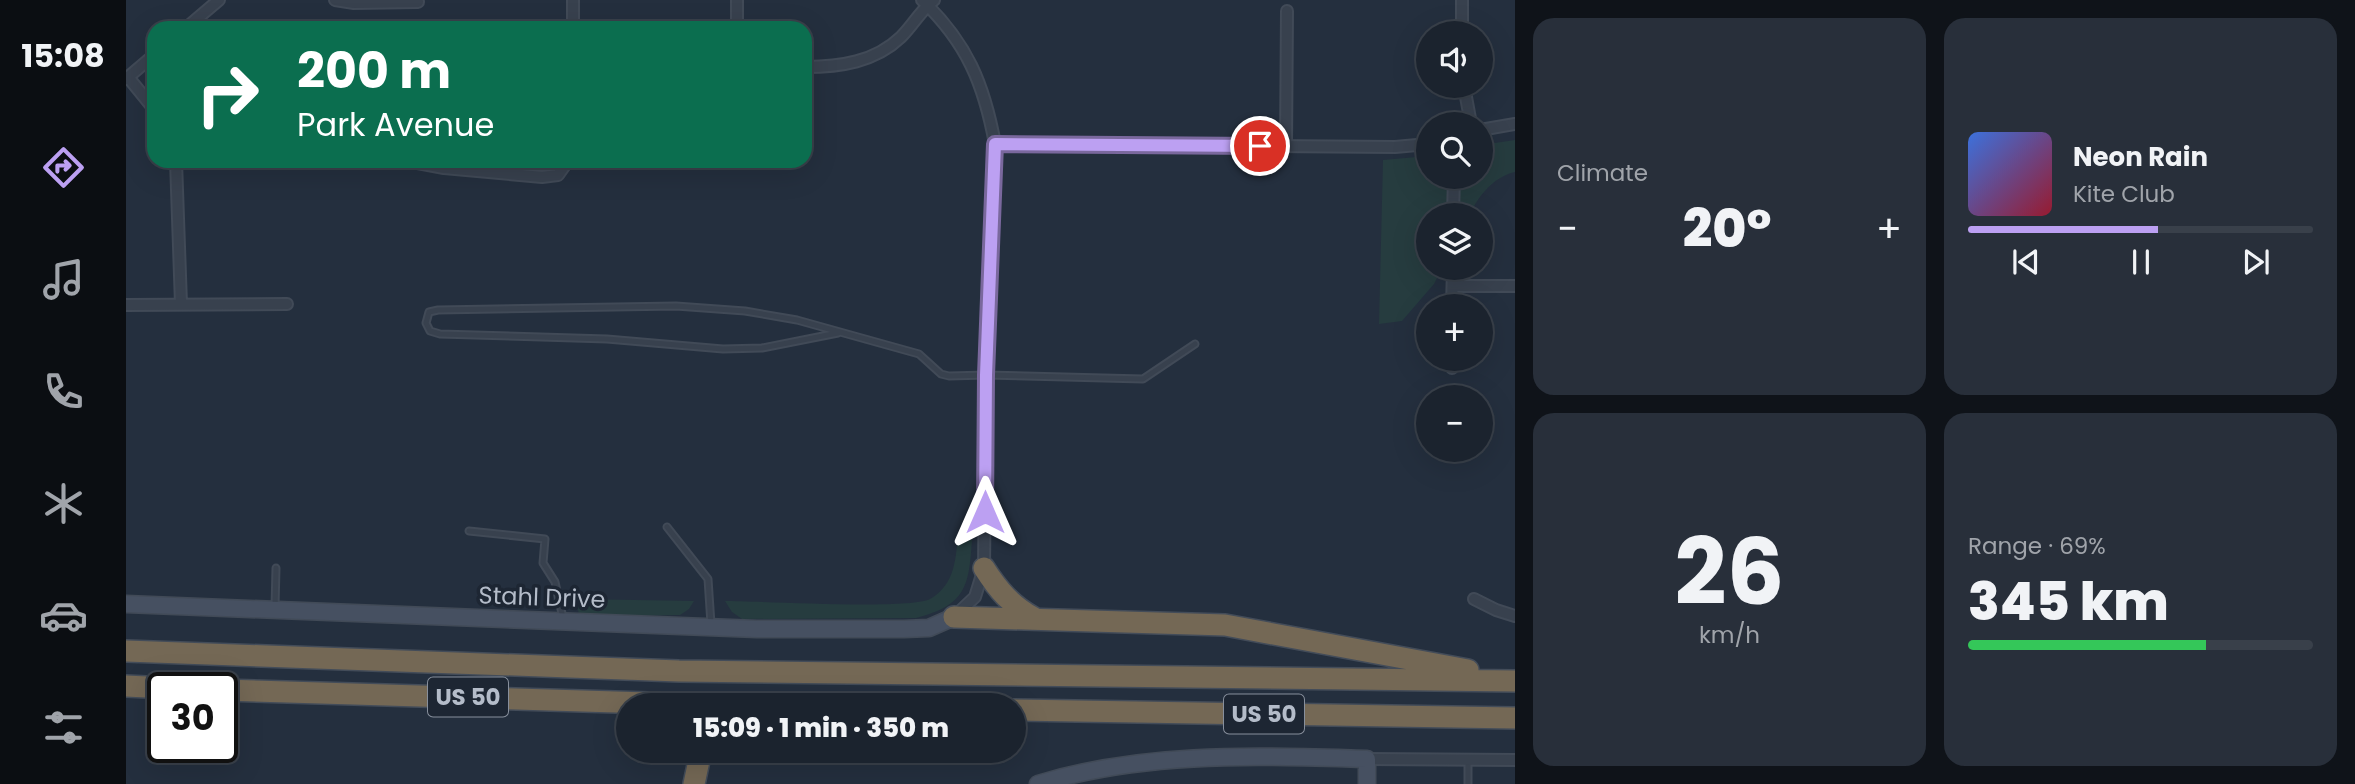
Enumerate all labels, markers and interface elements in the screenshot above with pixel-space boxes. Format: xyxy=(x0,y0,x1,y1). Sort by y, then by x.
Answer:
map controls xyxy=(1416,21,1493,462)
button: sound xyxy=(1416,21,1493,98)
text: 15:08 xyxy=(21,33,105,78)
text: 200 m xyxy=(297,37,451,105)
icon: right xyxy=(182,49,273,140)
text: Park Avenue xyxy=(297,102,494,147)
button: search xyxy=(1416,112,1493,189)
pin xyxy=(1230,116,1290,176)
icon: arrive xyxy=(1241,127,1279,165)
text: Neon Rain xyxy=(2073,139,2208,175)
icon: directions xyxy=(39,143,88,192)
text: Climate xyxy=(1557,157,1648,189)
text: Kite Club xyxy=(2073,178,2175,210)
text: 20° xyxy=(1683,192,1771,265)
text: − xyxy=(1557,202,1578,255)
text: + xyxy=(1876,202,1902,255)
button: layers xyxy=(1416,203,1493,280)
icon: previous xyxy=(2007,243,2045,281)
icon: pause xyxy=(2122,243,2160,281)
icon: next xyxy=(2237,243,2275,281)
icon: music xyxy=(39,255,88,304)
button: + xyxy=(1416,294,1493,371)
icon: phone xyxy=(39,367,88,416)
button: − xyxy=(1416,385,1493,462)
position arrow xyxy=(948,475,1022,549)
icon: climate xyxy=(39,479,88,528)
text: 26 xyxy=(1675,508,1784,636)
text: Range · 69% xyxy=(1968,530,2106,562)
text: 345 km xyxy=(1968,565,2169,638)
street label: Stahl Drive xyxy=(478,578,606,616)
icon: car xyxy=(39,591,88,640)
text: km/h xyxy=(1699,619,1760,651)
speed limit sign: 30 xyxy=(147,672,238,763)
road number: US 50 xyxy=(428,678,508,716)
road number: US 50 xyxy=(1224,694,1304,734)
icon: filters xyxy=(39,703,88,752)
text: 15:09 · 1 min · 350 m xyxy=(693,710,949,746)

